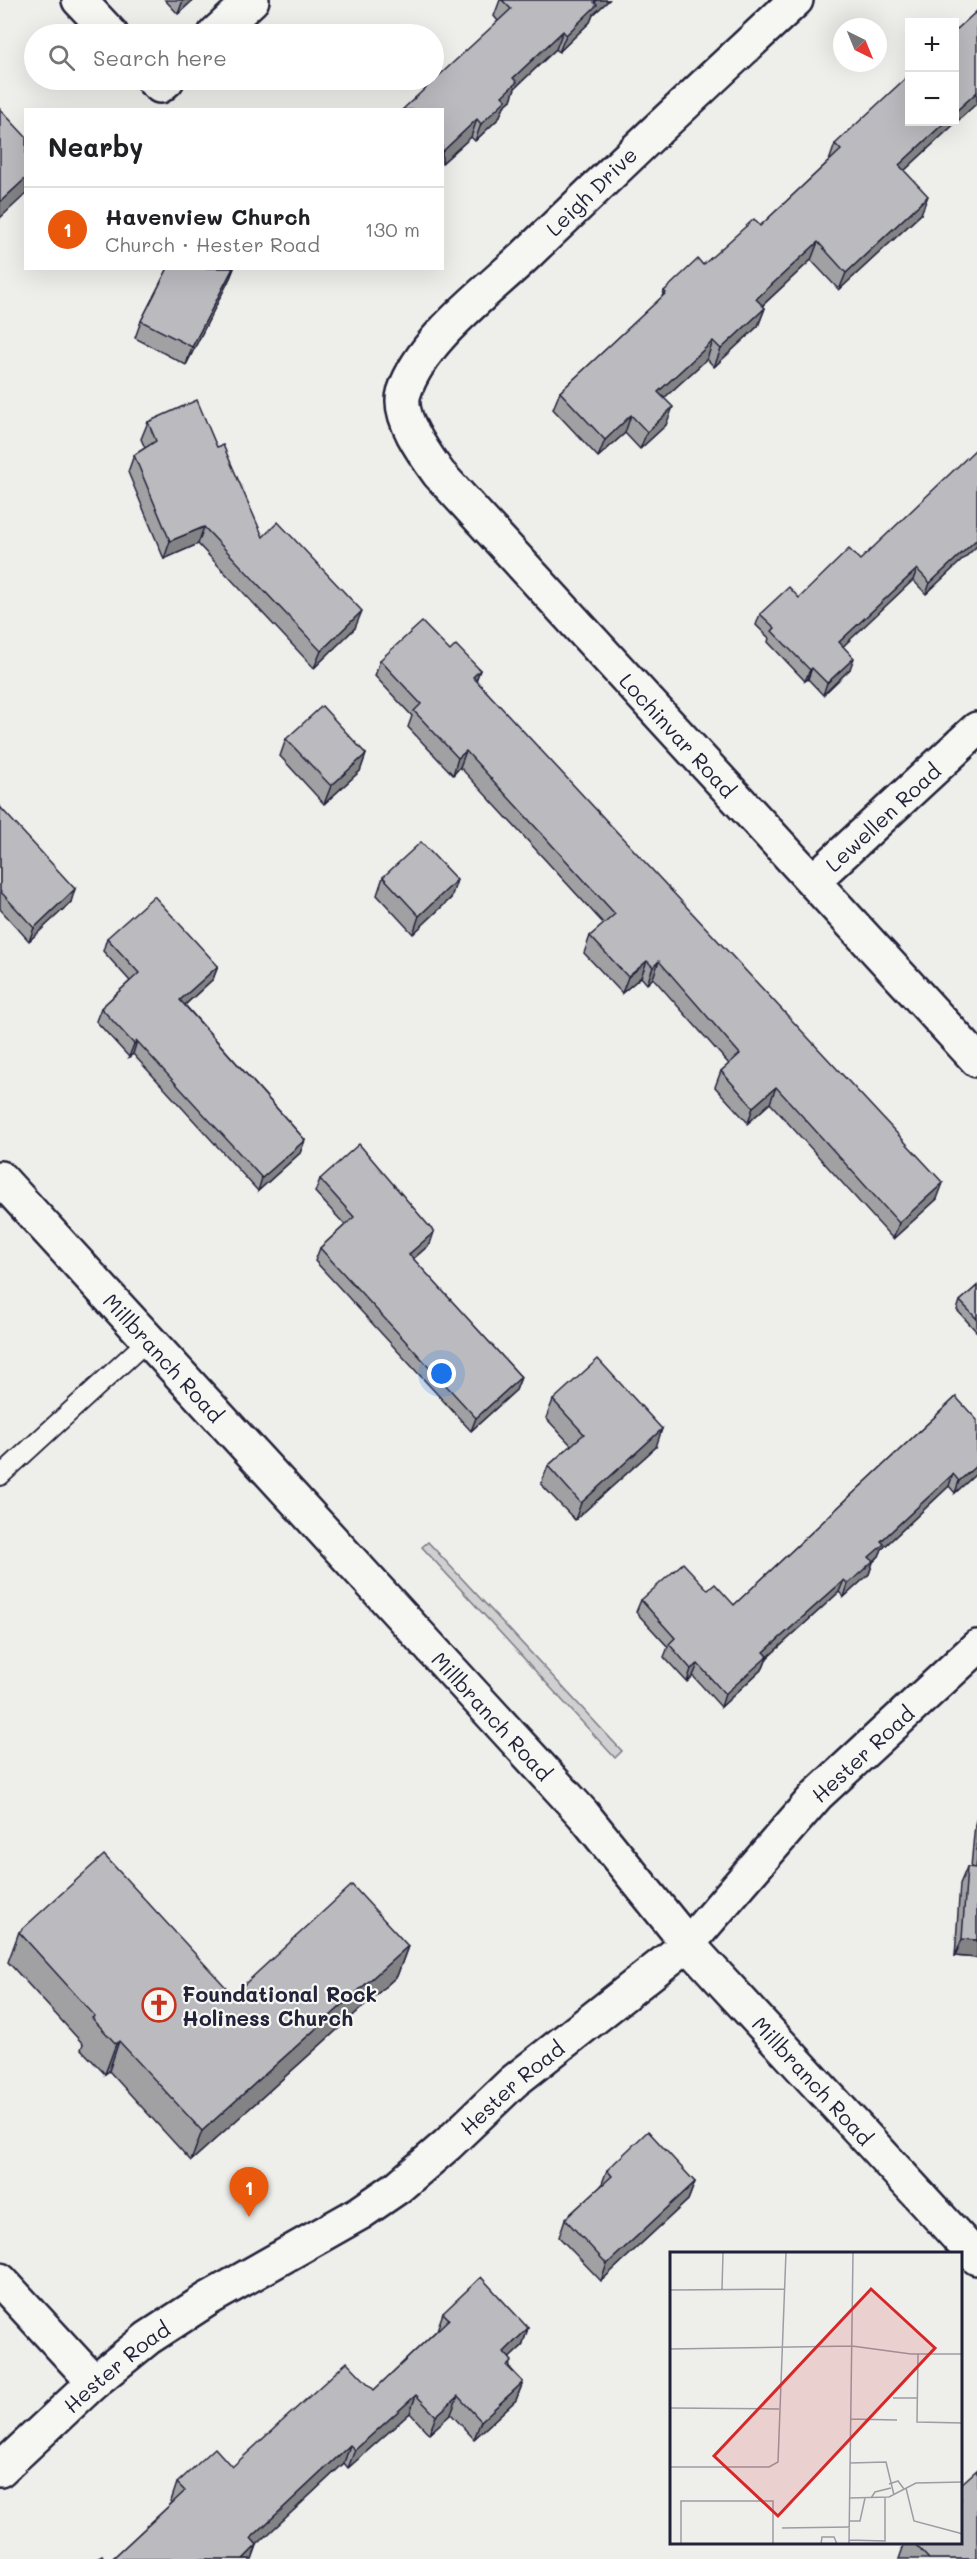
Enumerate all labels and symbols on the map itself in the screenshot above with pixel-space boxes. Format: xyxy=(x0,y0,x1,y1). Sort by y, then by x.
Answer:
north arrow xyxy=(833,18,887,72)
street label: Leigh Drive xyxy=(540,141,642,241)
street label: Lochinvar Road xyxy=(614,667,742,803)
street label: Lewellen Road xyxy=(819,757,946,877)
street label: Millbranch Road xyxy=(98,1287,230,1427)
your location xyxy=(427,1359,456,1388)
street label: Millbranch Road xyxy=(427,1645,559,1786)
street label: Hester Road xyxy=(805,1699,919,1807)
place label: Foundational Rock Holiness Church xyxy=(182,1980,377,2031)
church icon: Foundational Rock Holiness Church xyxy=(141,1987,177,2023)
street label: Millbranch Road xyxy=(747,2010,879,2150)
street label: Hester Road xyxy=(453,2034,569,2140)
pin: 1 xyxy=(230,2168,268,2217)
inset map xyxy=(670,2252,962,2544)
street label: Hester Road xyxy=(57,2314,174,2418)

